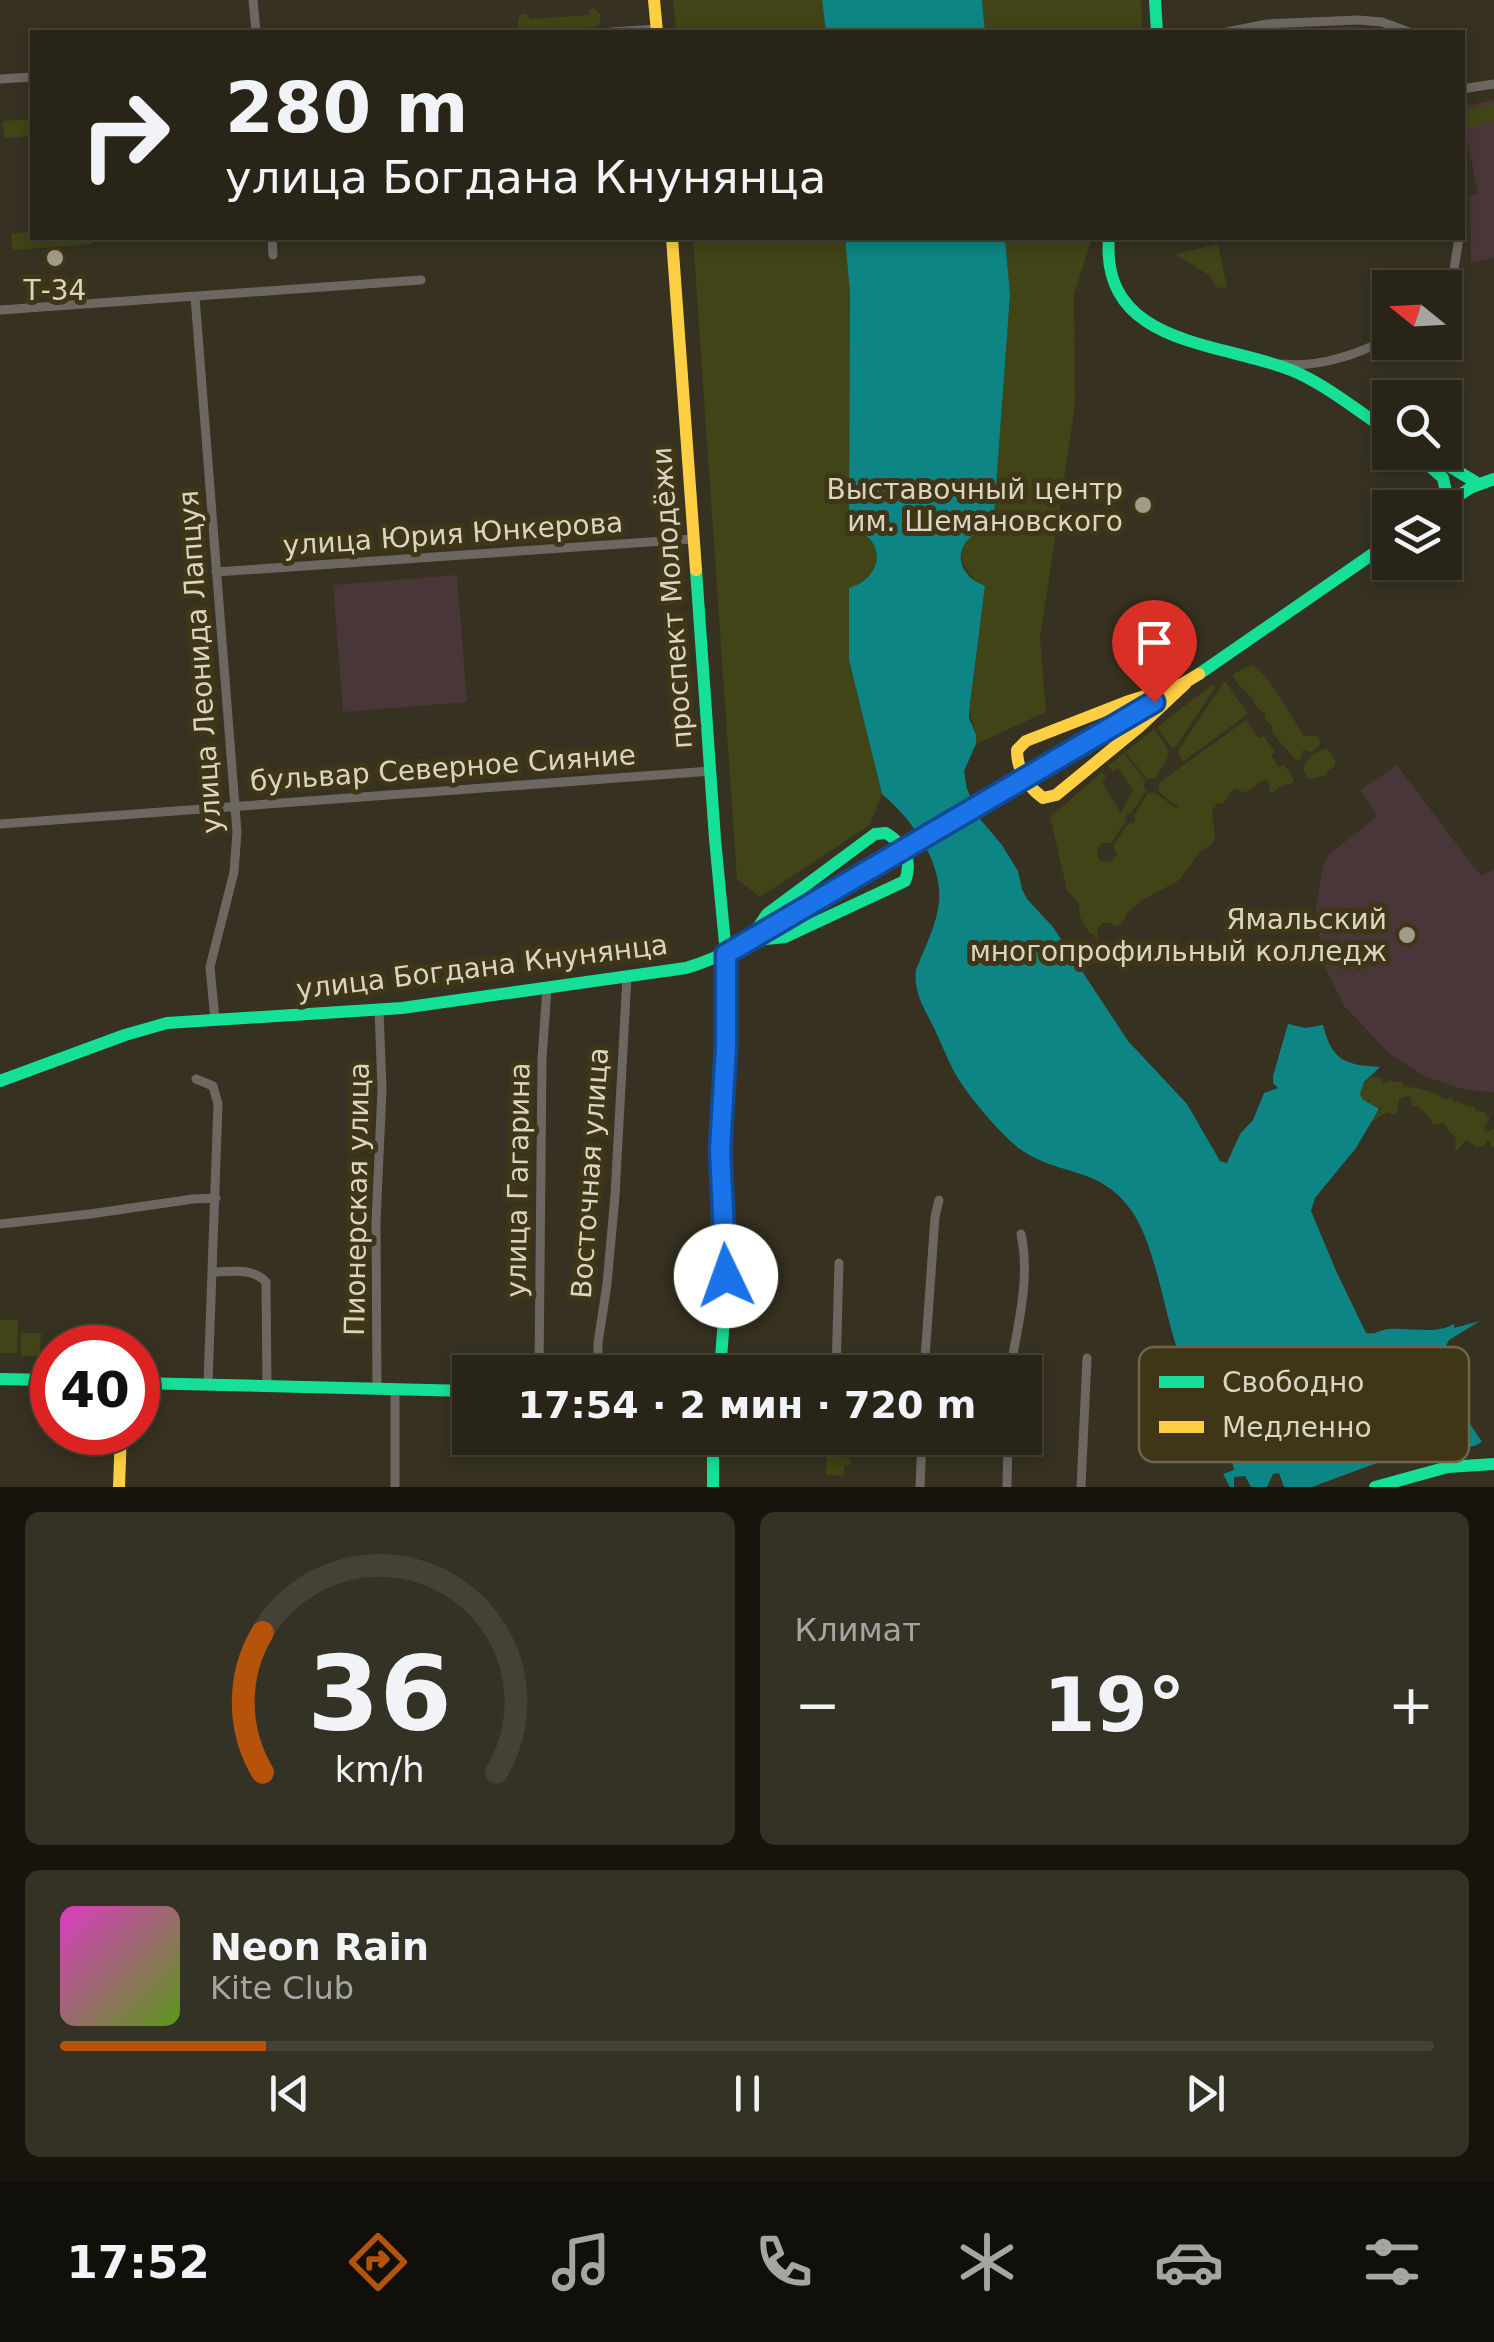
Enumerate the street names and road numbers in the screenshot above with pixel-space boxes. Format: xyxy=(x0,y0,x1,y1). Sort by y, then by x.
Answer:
street label: проспект Молодёжи xyxy=(645,446,699,750)
street label: улица Леонида Лапцуя xyxy=(172,489,228,835)
street label: улица Юрия Юнкерова xyxy=(282,506,624,562)
street label: бульвар Северное Сияние xyxy=(249,738,637,798)
street label: улица Богдана Кнунянца xyxy=(294,928,670,1006)
street label: Восточная улица xyxy=(565,1046,615,1300)
street label: Пионерская улица xyxy=(338,1062,376,1336)
street label: улица Гагарина xyxy=(499,1062,537,1298)

